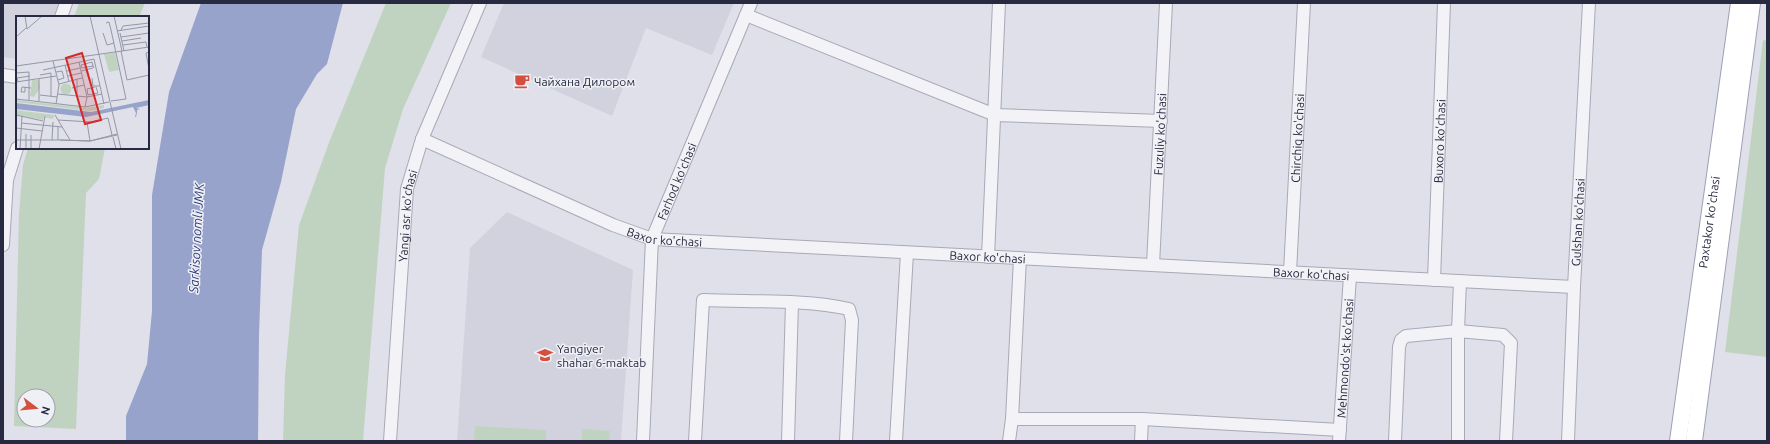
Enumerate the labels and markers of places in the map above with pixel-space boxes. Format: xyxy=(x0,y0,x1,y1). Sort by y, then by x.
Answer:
cafe icon: Чайхана Дилором xyxy=(513,72,531,90)
place label: Чайхана Дилором xyxy=(534,75,635,88)
place label: Yangiyer shahar 6-maktab xyxy=(557,342,646,369)
school or university icon: Yangiyer shahar 6-maktab xyxy=(536,346,554,364)

